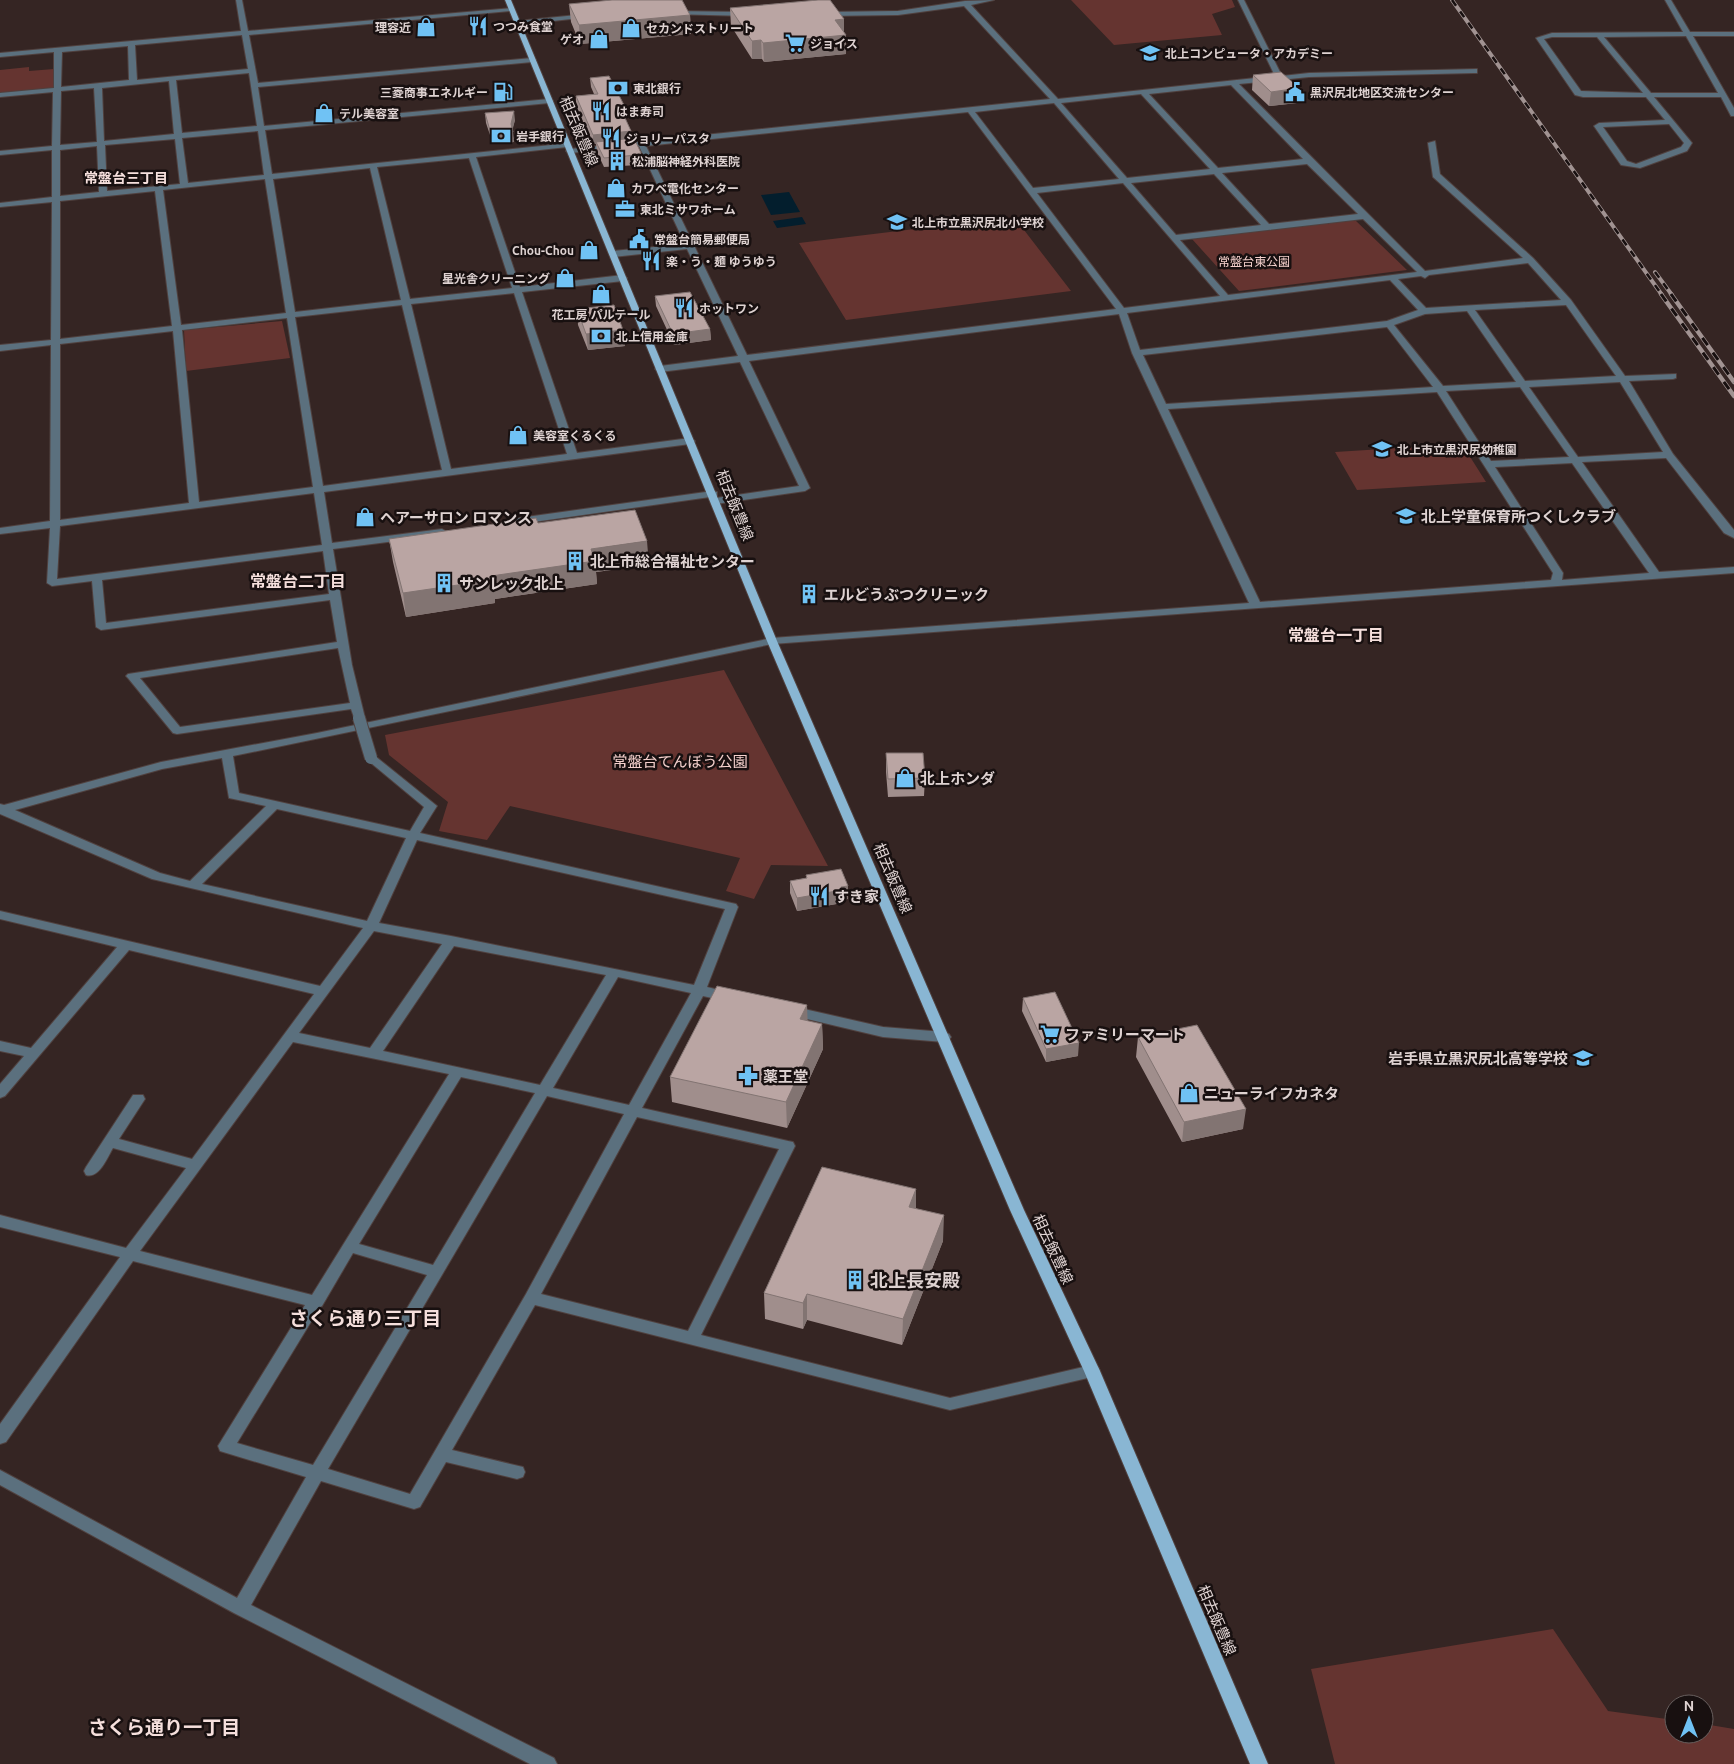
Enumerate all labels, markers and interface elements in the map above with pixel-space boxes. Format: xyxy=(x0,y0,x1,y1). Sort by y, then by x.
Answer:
restaurant icon: つつみ食堂 xyxy=(467,15,489,37)
shop icon: 理容近 xyxy=(415,16,437,38)
shop icon: セカンドストリート xyxy=(620,17,642,39)
place label: つつみ食堂 xyxy=(493,20,553,33)
place label: 理容近 xyxy=(375,21,411,34)
place label: セカンドストリート xyxy=(646,22,754,35)
shop icon: ゲオ xyxy=(588,28,610,50)
supermarket icon: ジョイス xyxy=(784,32,806,54)
place label: ゲオ xyxy=(560,33,584,46)
place label: ジョイス xyxy=(810,37,858,50)
school or university icon: 北上コンピュータ・アカデミー xyxy=(1139,42,1161,64)
place label: 北上コンピュータ・アカデミー xyxy=(1165,47,1333,60)
bank icon: 東北銀行 xyxy=(607,77,629,99)
fuel station icon: 三菱商事エネルギー xyxy=(492,81,514,103)
public building icon: 黒沢尻北地区交流センター xyxy=(1284,81,1306,103)
place label: 東北銀行 xyxy=(633,82,681,95)
place label: 三菱商事エネルギー xyxy=(380,86,488,99)
place label: 黒沢尻北地区交流センター xyxy=(1310,86,1454,99)
street label: 相去飯豊線 xyxy=(557,93,601,169)
restaurant icon: はま寿司 xyxy=(590,100,612,122)
shop icon: テル美容室 xyxy=(313,102,335,124)
place label: はま寿司 xyxy=(616,105,664,118)
place label: テル美容室 xyxy=(339,107,399,120)
bank icon: 岩手銀行 xyxy=(490,125,512,147)
restaurant icon: ジョリーパスタ xyxy=(600,127,622,149)
place label: 岩手銀行 xyxy=(516,130,564,143)
place label: ジョリーパスタ xyxy=(626,132,710,145)
building icon: 松浦脳神経外科医院 xyxy=(606,150,628,172)
place label: 松浦脳神経外科医院 xyxy=(632,155,740,168)
district label: 常盤台三丁目 xyxy=(84,170,168,186)
shop icon: カワベ電化センター xyxy=(605,177,627,199)
place label: カワベ電化センター xyxy=(631,182,739,195)
office icon: 東北ミサワホーム xyxy=(614,198,636,220)
place label: 東北ミサワホーム xyxy=(640,203,736,216)
school or university icon: 北上市立黒沢尻北小学校 xyxy=(886,211,908,233)
place label: 北上市立黒沢尻北小学校 xyxy=(912,216,1044,229)
public building icon: 常盤台簡易郵便局 xyxy=(628,228,650,250)
place label: 常盤台簡易郵便局 xyxy=(654,233,750,246)
shop icon: Chou-Chou xyxy=(578,239,600,261)
place label: Chou-Chou xyxy=(512,244,574,257)
restaurant icon: 楽・う・麺 ゆうゆう xyxy=(640,250,662,272)
place label: 楽・う・麺 ゆうゆう xyxy=(666,255,777,268)
park label: 常盤台東公園 xyxy=(1218,255,1290,268)
shop icon: 星光舎クリーニング xyxy=(554,267,576,289)
place label: 星光舎クリーニング xyxy=(442,272,550,285)
shop icon: 花工房 パルテール xyxy=(590,283,612,305)
restaurant icon: ホットワン xyxy=(673,297,695,319)
place label: ホットワン xyxy=(699,302,759,315)
place label: 花工房 パルテール xyxy=(552,308,650,321)
bank icon: 北上信用金庫 xyxy=(590,325,612,347)
place label: 北上信用金庫 xyxy=(616,330,688,343)
shop icon: 美容室くるくる xyxy=(507,424,529,446)
place label: 美容室くるくる xyxy=(533,429,617,442)
school or university icon: 北上市立黒沢尻幼稚園 xyxy=(1371,438,1393,460)
place label: 北上市立黒沢尻幼稚園 xyxy=(1397,443,1517,456)
street label: 相去飯豊線 xyxy=(713,467,757,543)
school or university icon: 北上学童保育所つくしクラブ xyxy=(1395,505,1417,527)
shop icon: ヘアーサロン ロマンス xyxy=(354,506,376,528)
place label: 北上学童保育所つくしクラブ xyxy=(1421,508,1616,525)
place label: ヘアーサロン ロマンス xyxy=(380,509,532,526)
building icon: 北上市総合福祉センター xyxy=(564,550,586,572)
place label: 北上市総合福祉センター xyxy=(590,553,755,570)
district label: 常盤台二丁目 xyxy=(250,572,346,590)
building icon: サンレック北上 xyxy=(433,572,455,594)
place label: サンレック北上 xyxy=(459,575,564,592)
building icon: エルどうぶつクリニック xyxy=(798,583,820,605)
place label: エルどうぶつクリニック xyxy=(824,586,989,603)
district label: 常盤台一丁目 xyxy=(1288,626,1384,644)
park label: 常盤台てんぼう公園 xyxy=(612,753,748,770)
shop icon: 北上ホンダ xyxy=(894,767,916,789)
place label: 北上ホンダ xyxy=(920,770,995,787)
street label: 相去飯豊線 xyxy=(871,840,915,916)
restaurant icon: すき家 xyxy=(808,885,830,907)
place label: すき家 xyxy=(834,888,879,905)
supermarket icon: ファミリーマート xyxy=(1039,1023,1061,1045)
place label: ファミリーマート xyxy=(1065,1026,1185,1043)
school or university icon: 岩手県立黒沢尻北高等学校 xyxy=(1572,1047,1594,1069)
place label: 岩手県立黒沢尻北高等学校 xyxy=(1388,1050,1568,1067)
pharmacy icon: 薬王堂 xyxy=(737,1065,759,1087)
place label: 薬王堂 xyxy=(763,1068,808,1085)
shop icon: ニューライフカネタ xyxy=(1178,1082,1200,1104)
place label: ニューライフカネタ xyxy=(1204,1085,1339,1102)
street label: 相去飯豊線 xyxy=(1029,1211,1077,1287)
building icon: 北上長安殿 xyxy=(844,1269,866,1291)
place label: 北上長安殿 xyxy=(870,1270,960,1290)
district label: さくら通り三丁目 xyxy=(289,1307,441,1329)
street label: 相去飯豊線 xyxy=(1195,1582,1239,1658)
north arrow xyxy=(1664,1694,1714,1744)
text: N xyxy=(1684,1698,1694,1714)
district label: さくら通り一丁目 xyxy=(88,1716,240,1738)

